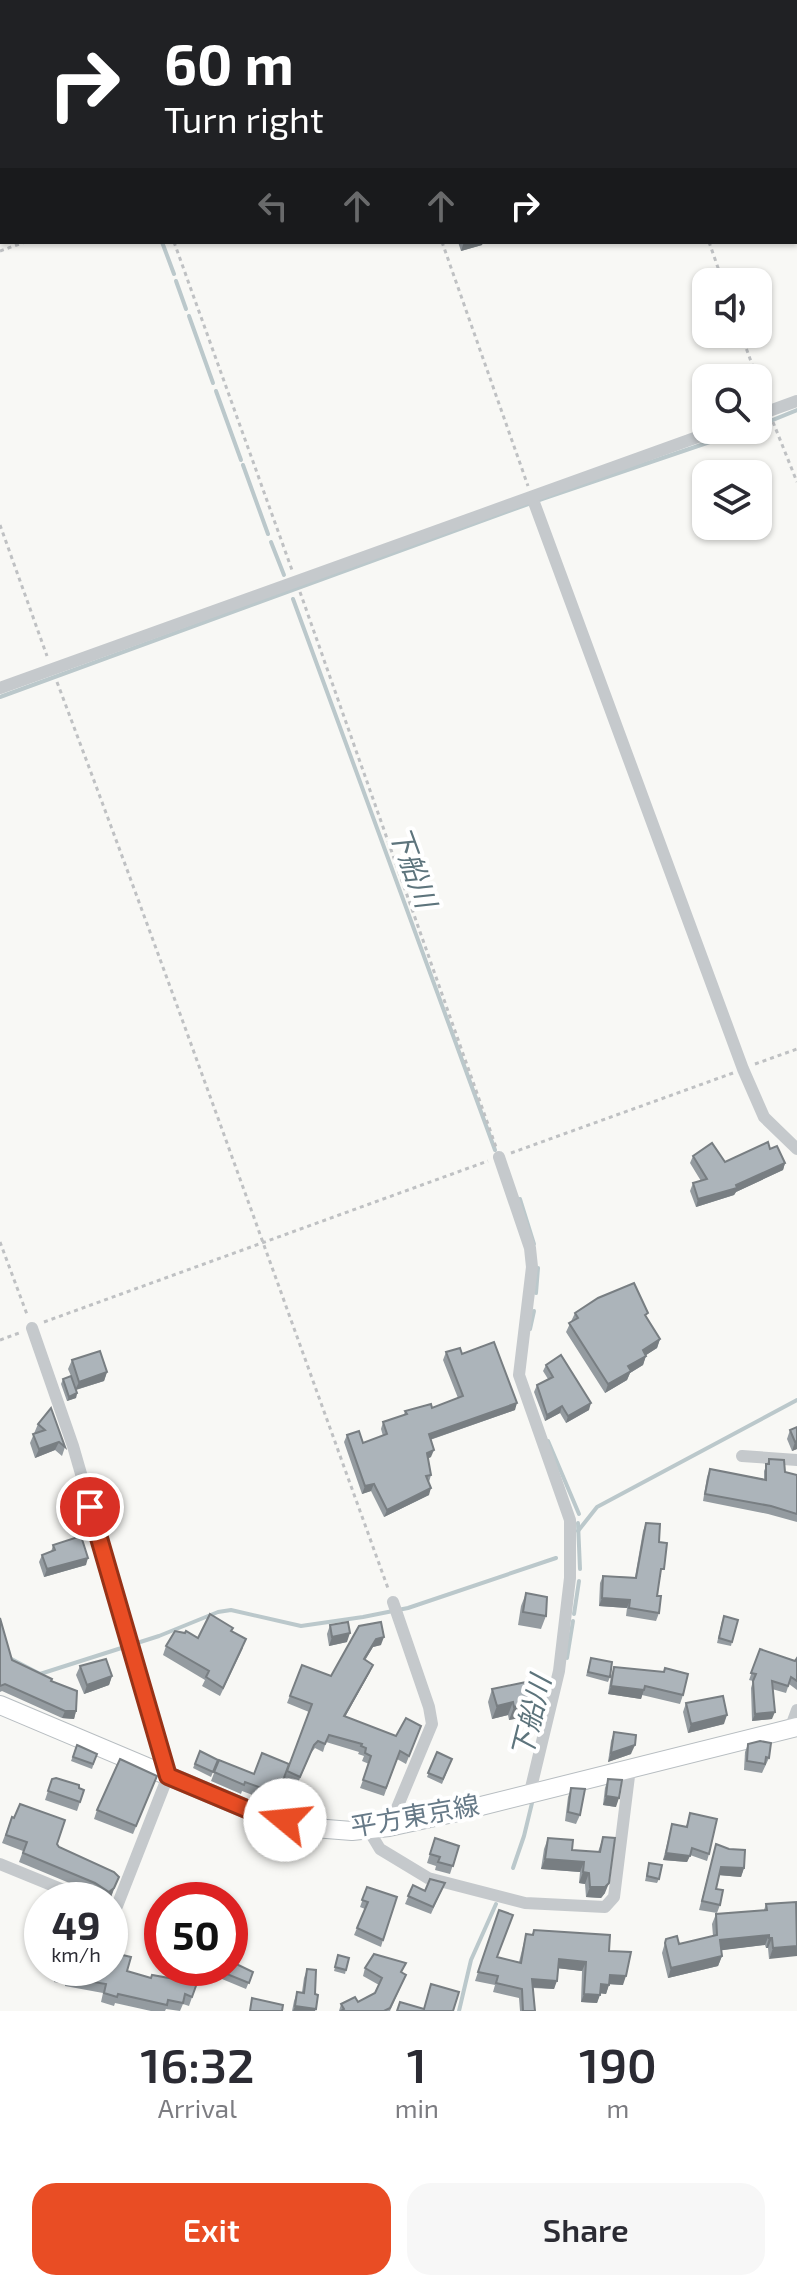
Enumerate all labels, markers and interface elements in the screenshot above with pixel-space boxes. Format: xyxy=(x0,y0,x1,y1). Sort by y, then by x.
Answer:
text: 60 m xyxy=(164,29,294,96)
icon: right xyxy=(32,32,136,136)
text: Turn right xyxy=(164,97,324,140)
icon: left xyxy=(251,184,295,228)
icon: ahead xyxy=(335,184,379,228)
icon: ahead xyxy=(419,184,463,228)
icon: right xyxy=(503,184,547,228)
map controls xyxy=(692,268,772,540)
button: sound xyxy=(692,268,772,348)
button: search xyxy=(692,364,772,444)
button: layers xyxy=(692,460,772,540)
water label: 下船川 xyxy=(384,821,445,915)
pin xyxy=(56,1473,124,1541)
icon: arrive xyxy=(68,1485,112,1529)
water label: 下船川 xyxy=(503,1669,557,1762)
position arrow xyxy=(243,1778,327,1862)
street label: 平方東京線 xyxy=(348,1788,481,1841)
speed limit sign: 50 xyxy=(144,1882,248,1986)
text: 49 xyxy=(51,1900,101,1948)
text: km/h xyxy=(51,1942,101,1966)
text: 16:32 xyxy=(140,2035,255,2093)
text: 1 xyxy=(407,2035,427,2093)
text: 190 xyxy=(579,2035,657,2093)
text: Arrival xyxy=(158,2092,237,2123)
text: min xyxy=(395,2092,439,2123)
text: m xyxy=(607,2092,629,2123)
button: Exit xyxy=(32,2183,391,2275)
button: Share xyxy=(407,2183,765,2275)

